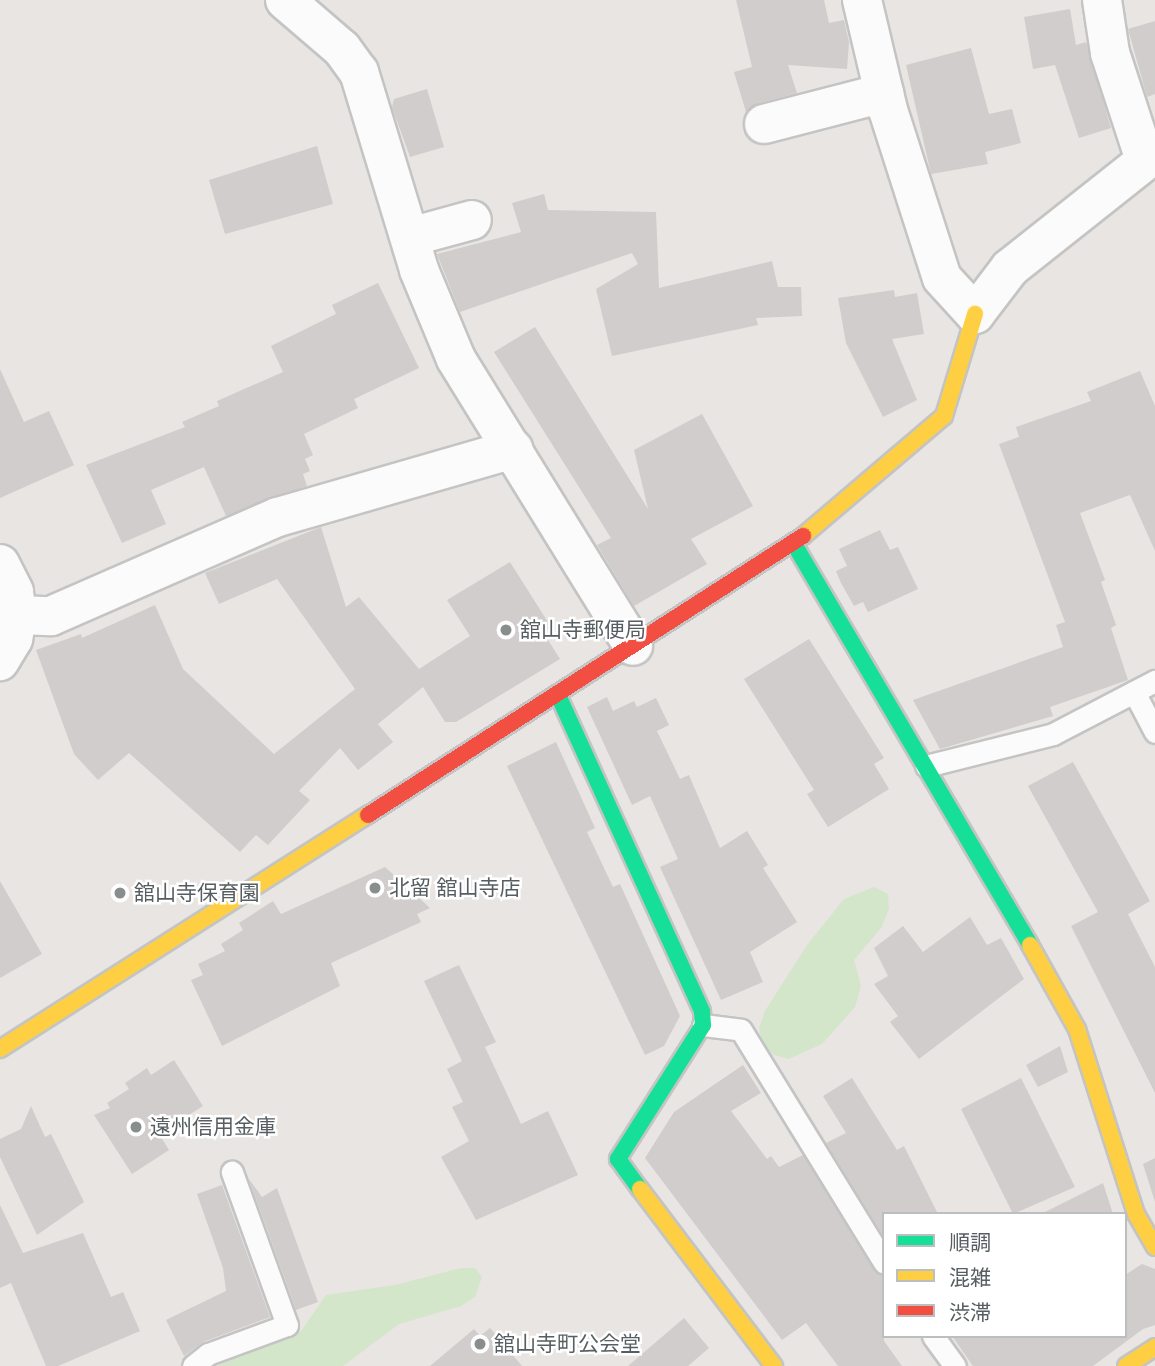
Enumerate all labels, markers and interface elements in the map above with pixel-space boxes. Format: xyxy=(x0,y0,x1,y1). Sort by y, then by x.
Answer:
place label: 舘山寺郵便局 xyxy=(520,617,646,643)
marker: 舘山寺郵便局 xyxy=(498,622,514,638)
place label: 北留 舘山寺店 xyxy=(389,875,520,901)
place label: 舘山寺保育園 xyxy=(134,880,260,906)
marker: 北留 舘山寺店 xyxy=(367,880,383,896)
marker: 舘山寺保育園 xyxy=(112,885,128,901)
place label: 遠州信用金庫 xyxy=(150,1114,276,1140)
marker: 遠州信用金庫 xyxy=(128,1119,144,1135)
legend xyxy=(882,1212,1127,1338)
text: 順調 xyxy=(949,1229,991,1256)
text: 混雑 xyxy=(949,1264,991,1291)
text: 渋滞 xyxy=(949,1299,991,1326)
place label: 舘山寺町公会堂 xyxy=(494,1331,641,1357)
marker: 舘山寺町公会堂 xyxy=(472,1336,488,1352)

